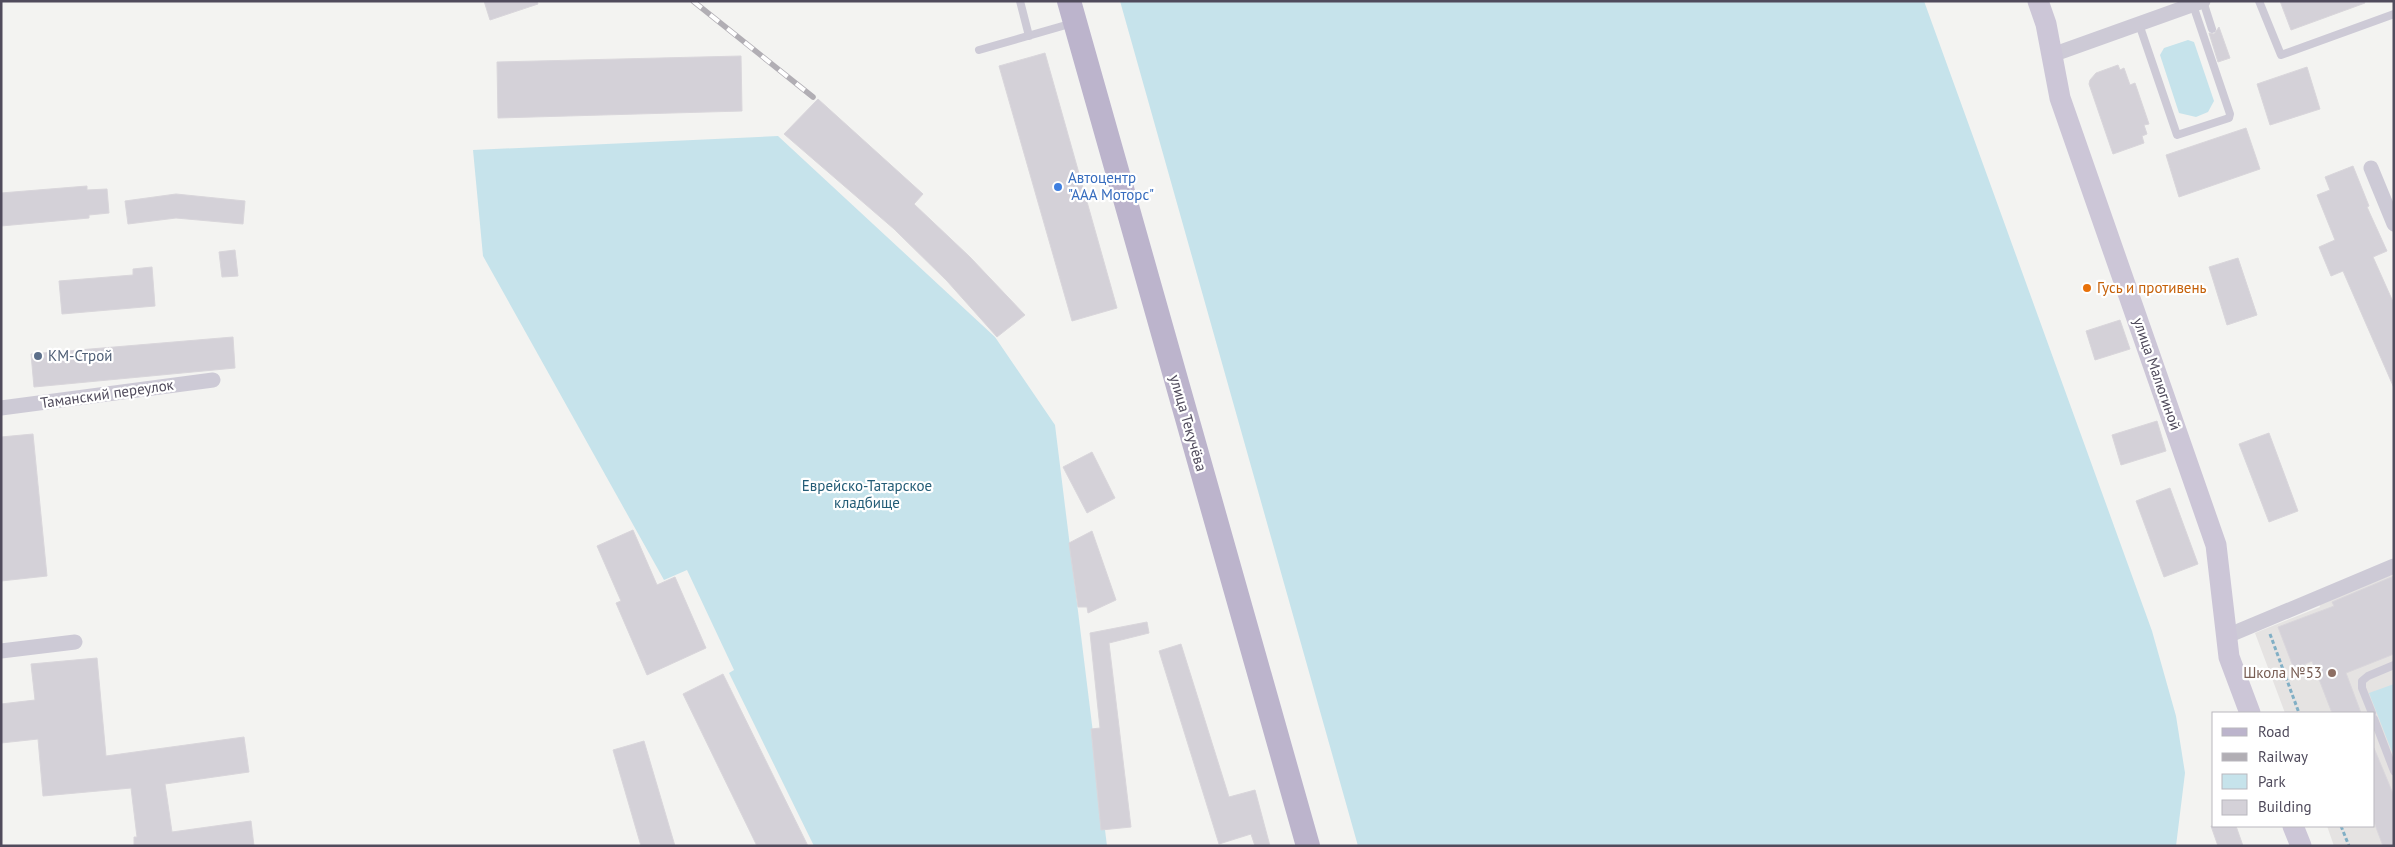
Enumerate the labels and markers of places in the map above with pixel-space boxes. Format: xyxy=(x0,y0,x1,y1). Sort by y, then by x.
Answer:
place label: Автоцентр "ААА Моторс" xyxy=(1068,168,1154,204)
marker: Автоцентр "ААА Моторс" xyxy=(1052,181,1064,193)
place label: Гусь и противень xyxy=(2097,278,2207,297)
marker: Гусь и противень xyxy=(2081,282,2093,294)
place label: КМ-Строй xyxy=(48,346,112,365)
marker: КМ-Строй xyxy=(32,350,44,362)
place label: Школа №53 xyxy=(2243,663,2322,682)
marker: Школа №53 xyxy=(2326,667,2338,679)

